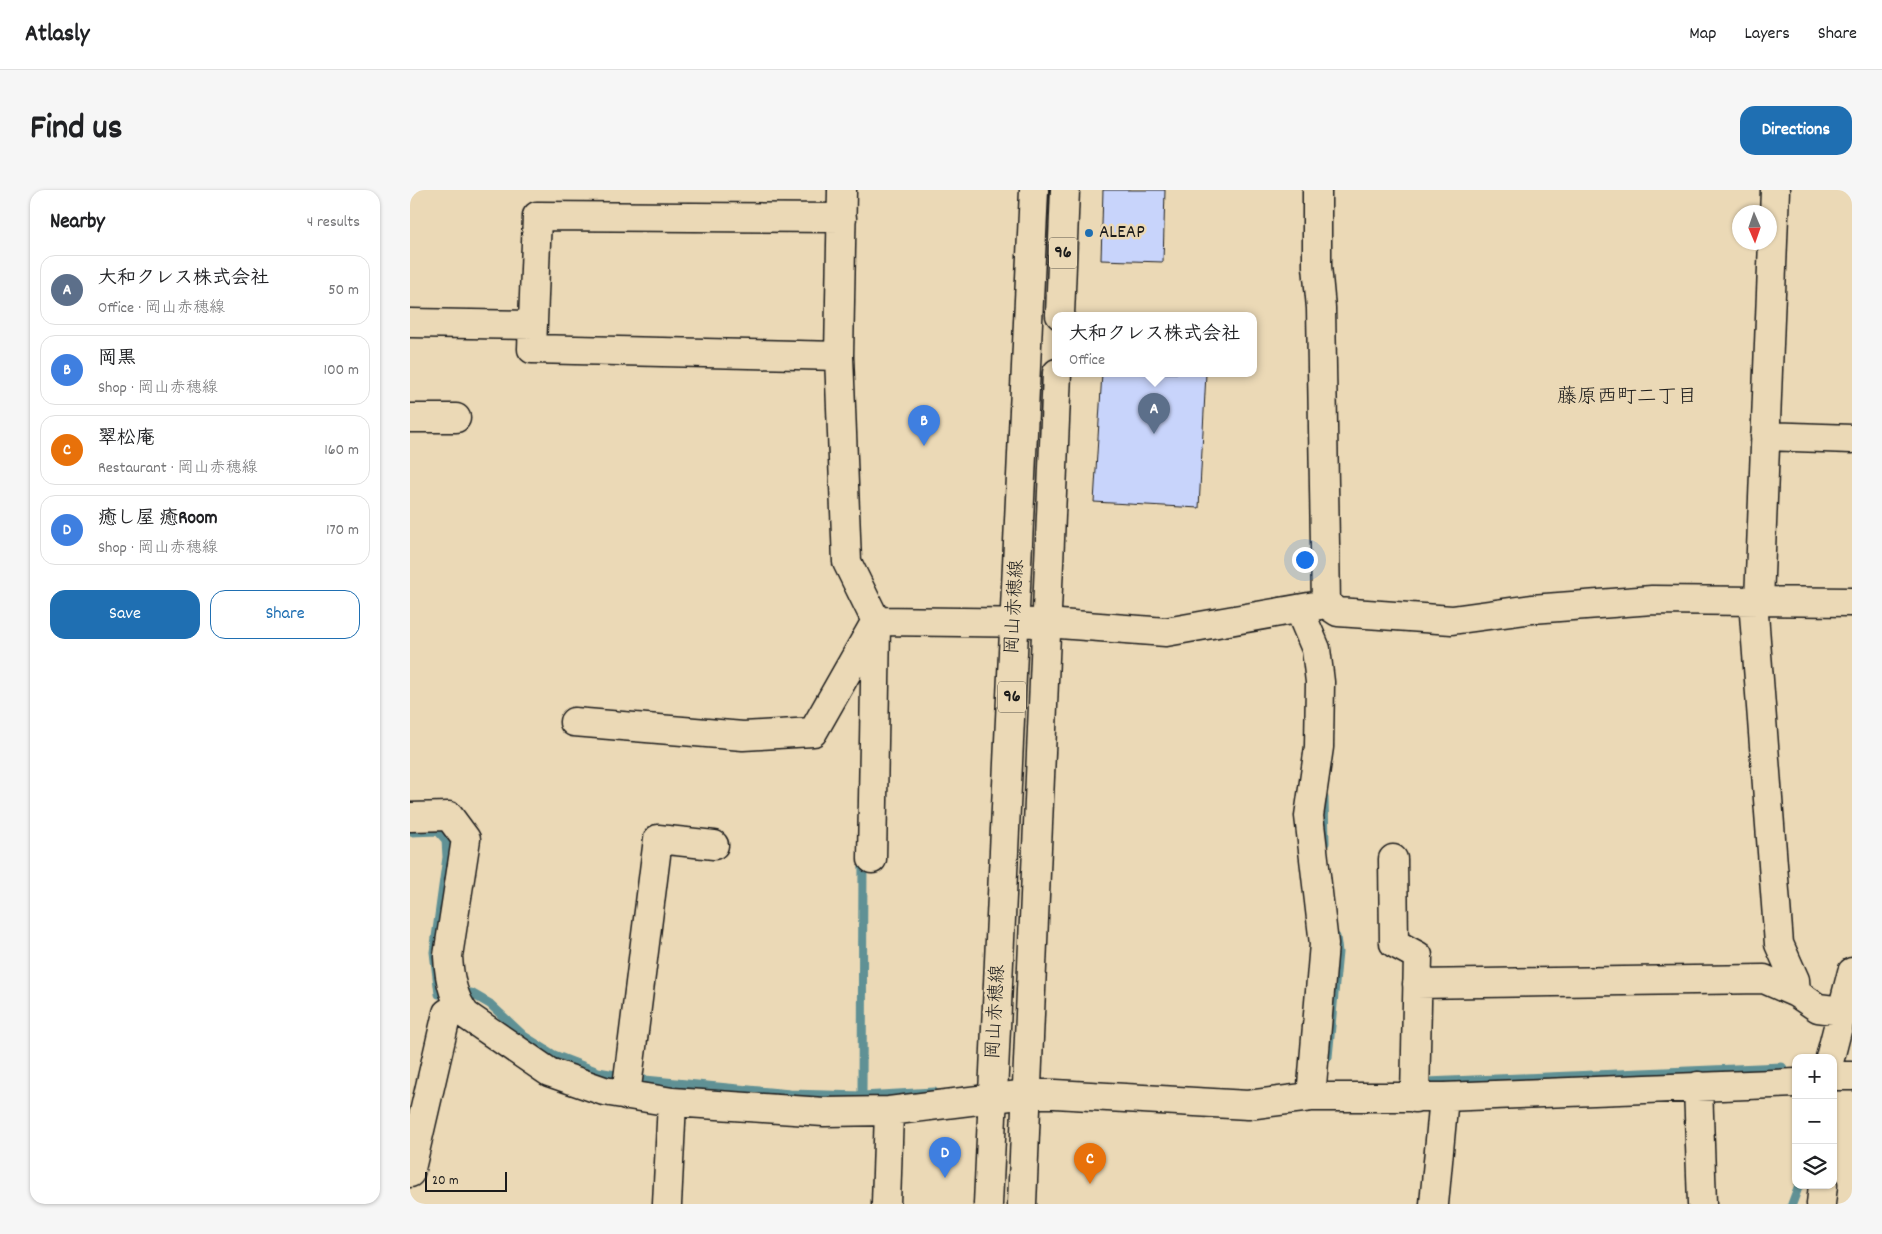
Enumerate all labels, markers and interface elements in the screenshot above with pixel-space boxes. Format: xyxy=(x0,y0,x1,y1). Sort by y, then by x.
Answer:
text: Atlasly xyxy=(25,18,89,52)
text: Map xyxy=(1689,22,1716,47)
text: Layers xyxy=(1744,22,1790,47)
text: Share xyxy=(1818,22,1857,47)
text: Find us xyxy=(30,105,122,155)
button: Directions xyxy=(1740,106,1852,155)
north arrow xyxy=(1732,205,1777,250)
text: Nearby xyxy=(50,208,105,238)
text: 4 results xyxy=(307,211,360,234)
place label: ALEAP xyxy=(1099,220,1145,247)
marker: ALEAP xyxy=(1083,227,1095,239)
road number: 96 xyxy=(1049,238,1077,268)
text: 大和クレス株式会社 xyxy=(98,266,269,293)
text: A xyxy=(63,279,71,302)
text: 50 m xyxy=(328,279,359,302)
text: Office · 岡山赤穂線 xyxy=(98,297,225,320)
popup xyxy=(1052,312,1257,377)
text: 大和クレス株式会社 xyxy=(1069,322,1240,349)
text: 岡黒 xyxy=(98,346,136,373)
text: Office xyxy=(1069,349,1105,372)
text: B xyxy=(63,359,71,382)
text: 100 m xyxy=(323,359,359,382)
text: Shop · 岡山赤穂線 xyxy=(98,377,218,400)
district label: 藤原西町二丁目 xyxy=(1557,384,1697,412)
pin: A xyxy=(1138,393,1170,434)
pin: B xyxy=(908,405,940,446)
text: 翠松庵 xyxy=(98,426,155,453)
text: C xyxy=(63,439,71,462)
text: 160 m xyxy=(324,439,359,462)
text: Restaurant · 岡山赤穂線 xyxy=(98,457,258,480)
text: 癒し屋 癒Room xyxy=(98,506,218,533)
text: D xyxy=(63,519,71,542)
text: 170 m xyxy=(326,519,359,542)
text: Shop · 岡山赤穂線 xyxy=(98,537,218,560)
your location xyxy=(1292,547,1318,573)
street label: 岡山赤穂線 xyxy=(1000,559,1032,655)
button: Save xyxy=(50,590,200,639)
button: Share xyxy=(210,590,360,639)
road number: 96 xyxy=(998,682,1026,712)
street label: 岡山赤穂線 xyxy=(981,964,1013,1060)
map controls xyxy=(1792,1054,1837,1189)
button: + xyxy=(1792,1054,1837,1099)
button: − xyxy=(1792,1099,1837,1144)
pin: D xyxy=(929,1137,961,1178)
pin: C xyxy=(1074,1143,1106,1184)
button: layers xyxy=(1792,1144,1837,1189)
scale bar xyxy=(425,1169,508,1192)
text: 20 m xyxy=(432,1171,459,1191)

